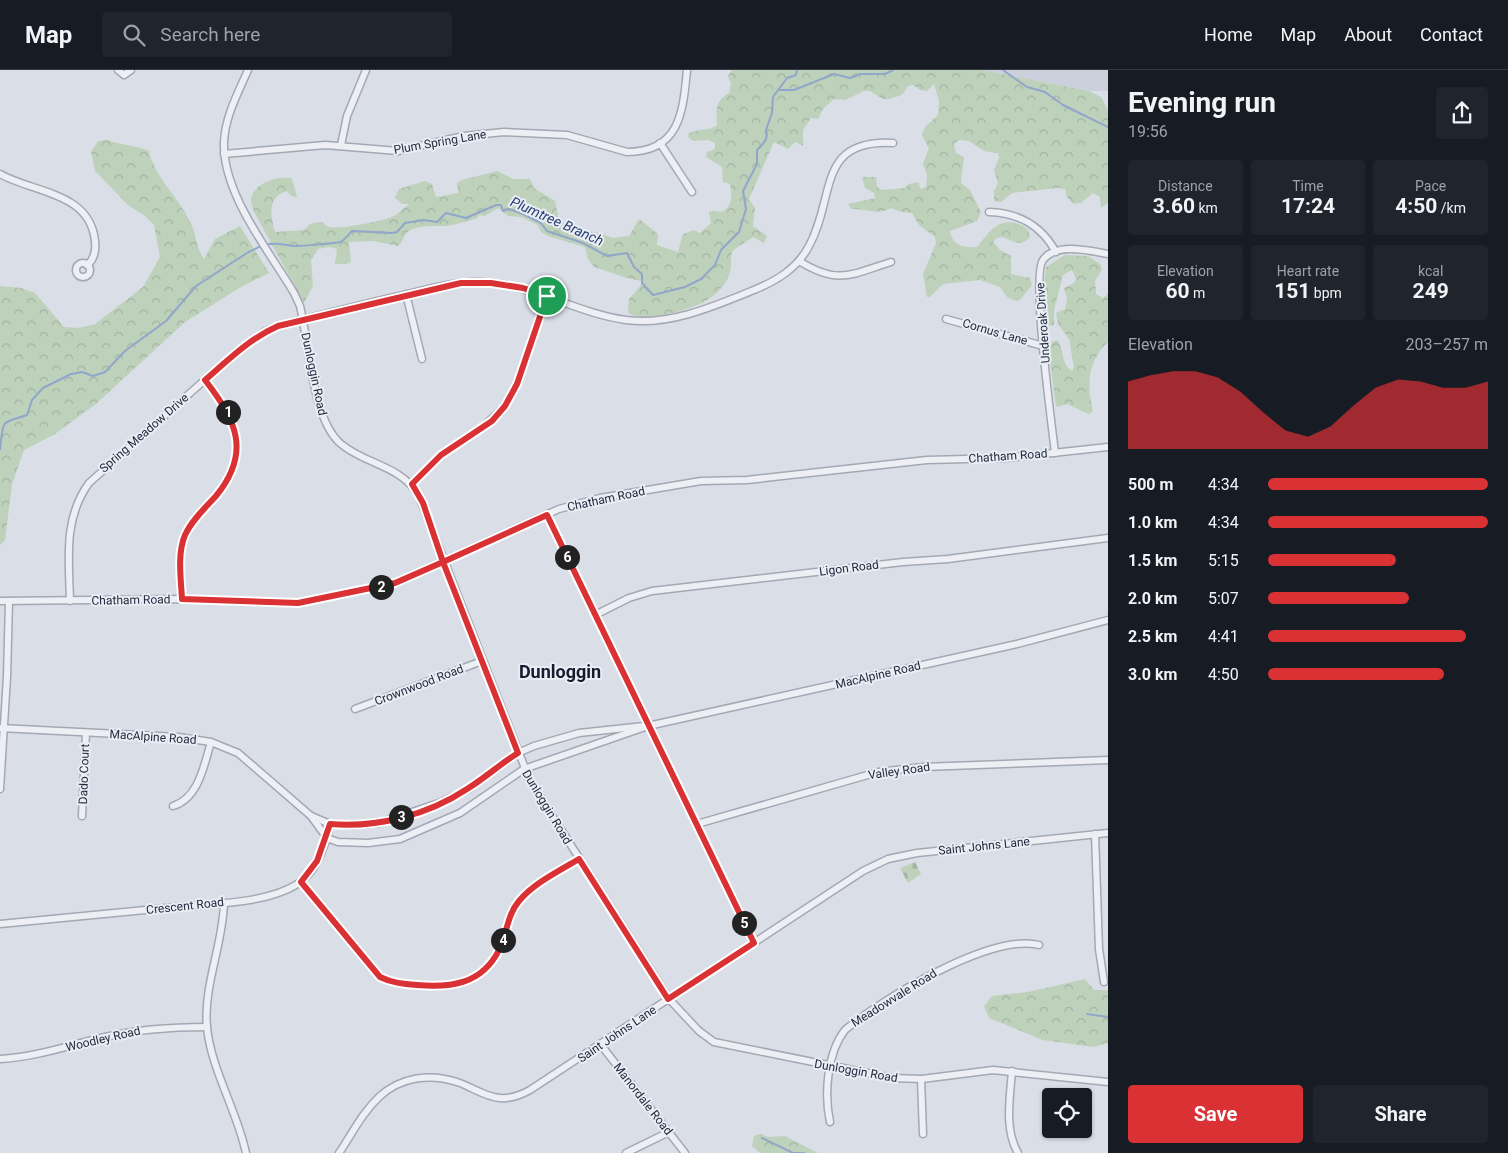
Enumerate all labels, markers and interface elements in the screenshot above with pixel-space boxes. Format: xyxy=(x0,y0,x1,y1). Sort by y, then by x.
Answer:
search box xyxy=(102,12,452,57)
text: Map xyxy=(25,21,72,49)
icon: search xyxy=(120,21,148,49)
text: Search here xyxy=(160,23,260,46)
text: Home xyxy=(1204,24,1253,45)
text: Map xyxy=(1281,24,1316,45)
text: About xyxy=(1344,24,1392,45)
text: Contact xyxy=(1420,24,1483,45)
text: Evening run xyxy=(1128,86,1276,119)
button: share xyxy=(1436,87,1488,139)
text: 19:56 xyxy=(1128,122,1168,141)
street label: Plum Spring Lane xyxy=(393,127,487,157)
text: Distance xyxy=(1158,178,1213,194)
text: Time xyxy=(1292,178,1324,194)
text: Pace xyxy=(1415,178,1446,194)
water label: Plumtree Branch xyxy=(508,193,606,249)
text: 3.60 xyxy=(1153,194,1195,218)
text: 17:24 xyxy=(1281,194,1335,218)
text: 4:50 xyxy=(1395,194,1437,218)
text: km xyxy=(1195,200,1218,216)
text: /km xyxy=(1437,200,1466,216)
text: Elevation xyxy=(1157,263,1214,279)
text: Heart rate xyxy=(1277,263,1339,279)
text: kcal xyxy=(1418,263,1443,279)
pin xyxy=(526,275,568,317)
text: 60 xyxy=(1165,279,1190,303)
text: 151 xyxy=(1274,279,1310,303)
text: 249 xyxy=(1413,279,1449,303)
icon: arrive xyxy=(533,282,561,310)
street label: Underoak Drive xyxy=(1033,282,1053,364)
text: m xyxy=(1190,285,1205,301)
text: bpm xyxy=(1310,285,1342,301)
street label: Cornus Lane xyxy=(961,316,1029,348)
street label: Dunloggin Road xyxy=(298,331,330,417)
text: Elevation xyxy=(1128,335,1193,354)
text: 203–257 m xyxy=(1406,335,1488,354)
street label: Spring Meadow Drive xyxy=(97,391,191,475)
pin: 1 xyxy=(216,400,240,424)
text: 1 xyxy=(224,404,233,420)
street label: Chatham Road xyxy=(968,446,1048,466)
text: 500 m xyxy=(1128,475,1173,494)
text: 4:34 xyxy=(1208,475,1239,494)
street label: Chatham Road xyxy=(566,484,646,514)
text: 1.0 km xyxy=(1128,513,1177,532)
text: 4:34 xyxy=(1208,513,1239,532)
pin: 6 xyxy=(554,544,580,570)
text: 6 xyxy=(563,549,572,565)
text: 1.5 km xyxy=(1128,551,1177,570)
text: 5:15 xyxy=(1208,551,1239,570)
street label: Ligon Road xyxy=(818,557,880,579)
pin: 2 xyxy=(368,574,394,600)
text: 2 xyxy=(377,579,386,595)
text: 2.0 km xyxy=(1128,589,1177,608)
text: 5:07 xyxy=(1208,589,1239,608)
street label: Chatham Road xyxy=(91,592,171,608)
text: 2.5 km xyxy=(1128,627,1177,646)
text: 4:41 xyxy=(1208,627,1239,646)
street label: MacAlpine Road xyxy=(834,658,922,692)
district label: Dunloggin xyxy=(519,661,601,682)
street label: Crownwood Road xyxy=(373,662,465,708)
text: 3.0 km xyxy=(1128,665,1177,684)
text: 4:50 xyxy=(1208,665,1239,684)
street label: MacAlpine Road xyxy=(109,727,197,747)
street label: Dado Court xyxy=(76,743,92,804)
street label: Valley Road xyxy=(867,760,931,782)
street label: Dunloggin Road xyxy=(519,767,575,847)
pin: 3 xyxy=(388,804,414,830)
text: 3 xyxy=(397,809,406,825)
street label: Saint Johns Lane xyxy=(938,834,1030,858)
street label: Crescent Road xyxy=(145,895,225,917)
pin: 5 xyxy=(732,910,756,936)
text: 5 xyxy=(740,915,749,931)
pin: 4 xyxy=(490,928,516,952)
text: 4 xyxy=(499,932,508,948)
street label: Meadowvale Road xyxy=(849,966,939,1030)
street label: Saint Johns Lane xyxy=(575,1002,659,1066)
street label: Woodley Road xyxy=(64,1024,142,1054)
street label: Dunloggin Road xyxy=(813,1057,899,1085)
street label: Manordale Road xyxy=(611,1060,675,1138)
button: Save xyxy=(1128,1085,1303,1143)
button: Share xyxy=(1313,1085,1488,1143)
map controls xyxy=(1042,1088,1092,1138)
button: locate xyxy=(1042,1088,1092,1138)

